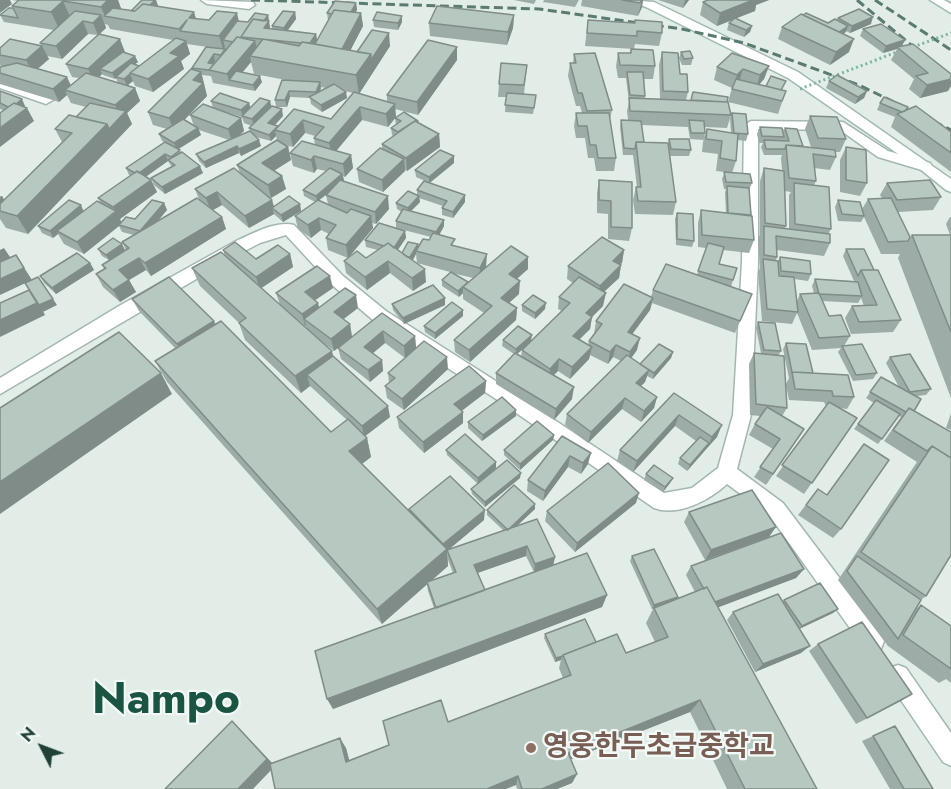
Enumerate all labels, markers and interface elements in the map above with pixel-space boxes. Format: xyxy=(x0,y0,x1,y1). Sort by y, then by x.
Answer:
district label: Nampo xyxy=(92,676,240,728)
north arrow xyxy=(12,717,72,777)
text: N xyxy=(15,722,41,747)
place label: 영웅한두초급중학교 xyxy=(543,731,775,765)
marker: 영웅한두초급중학교 xyxy=(524,741,538,755)

